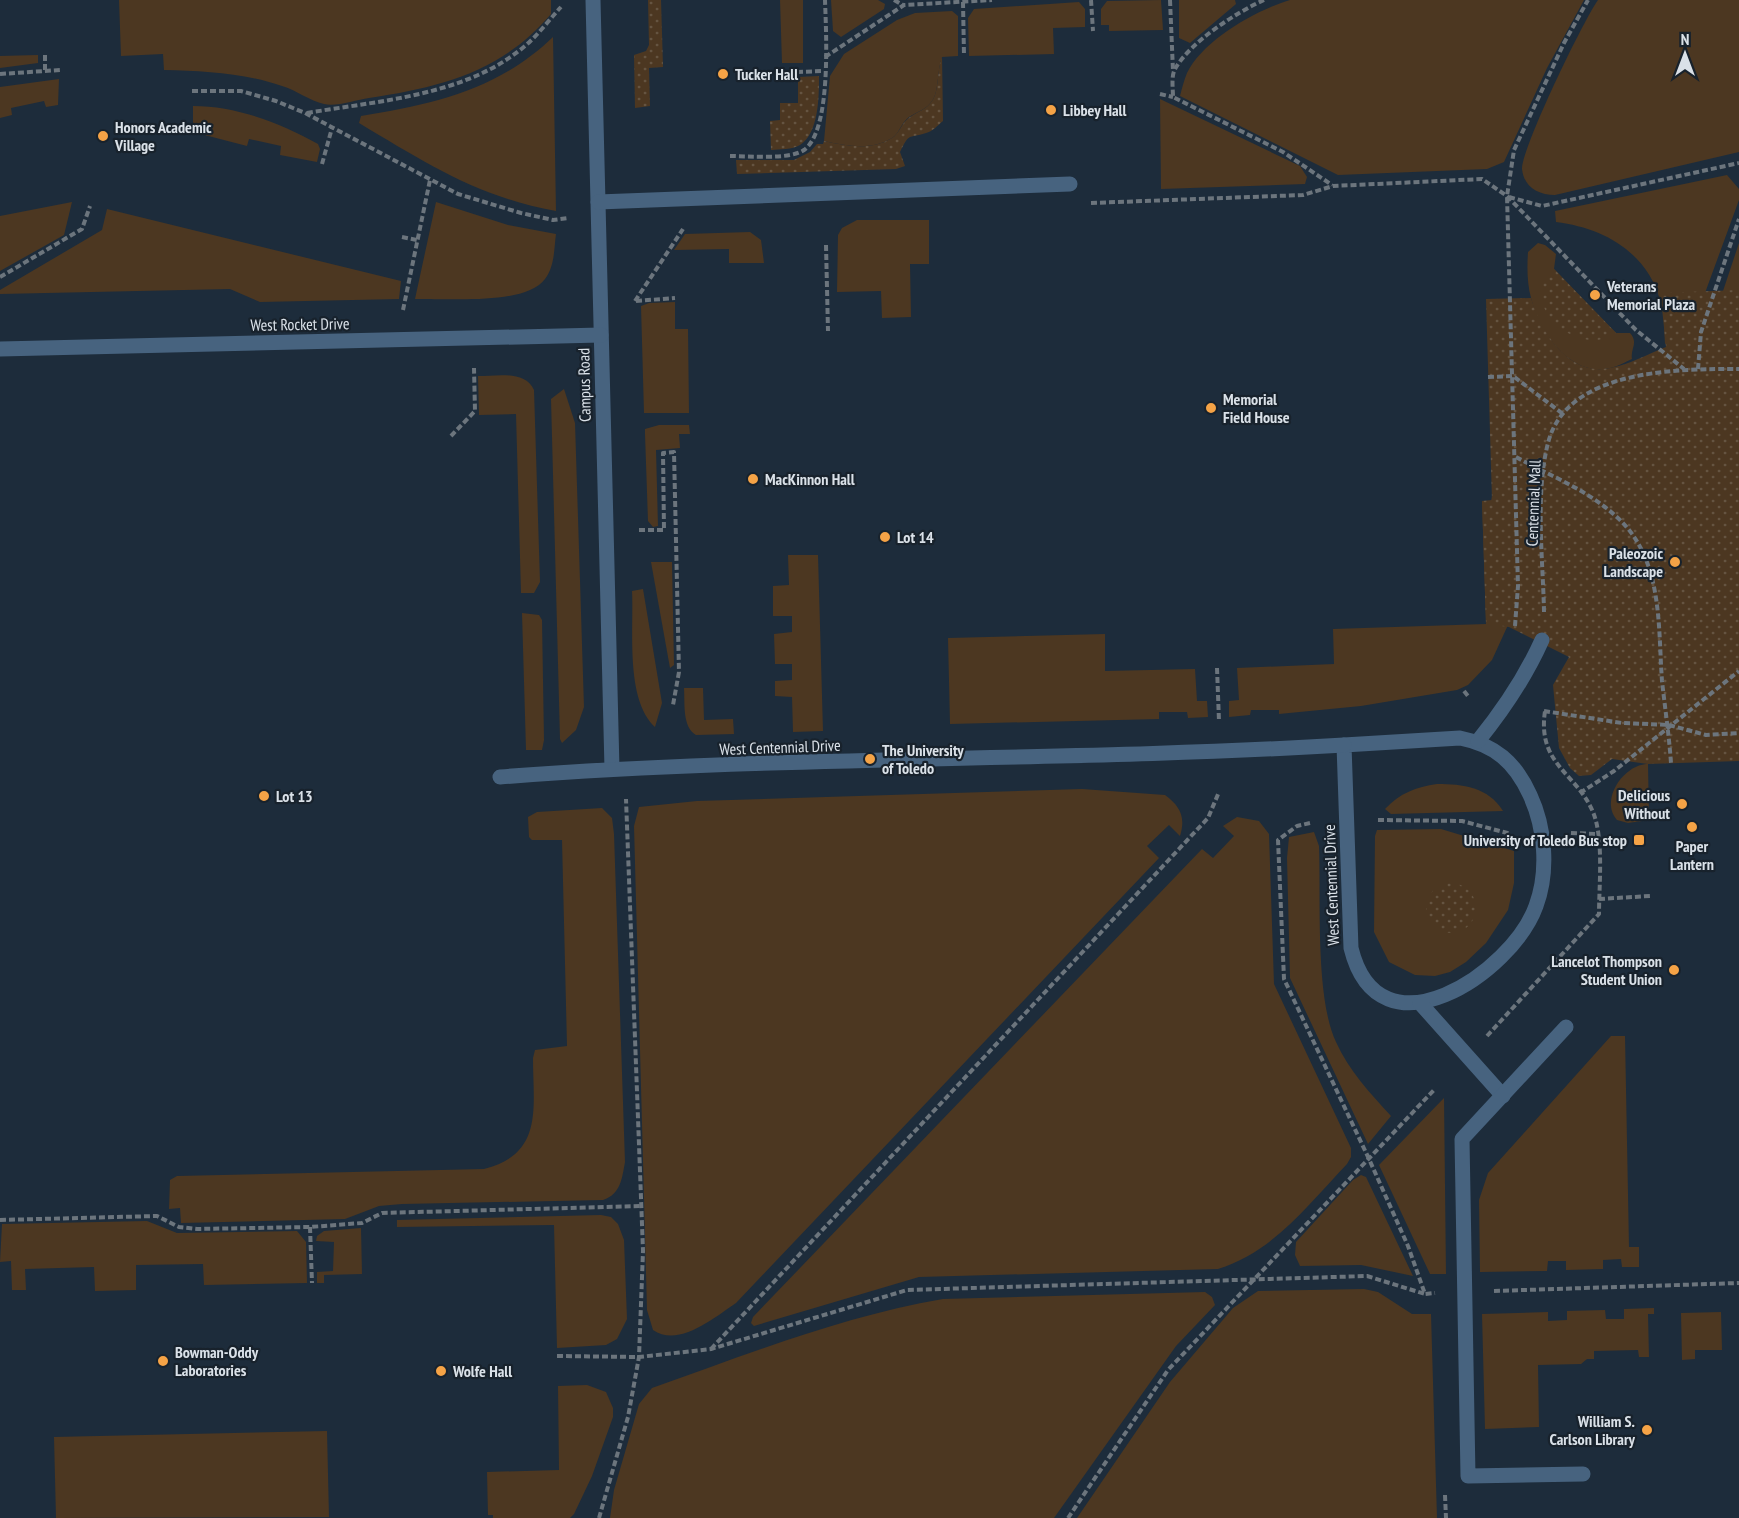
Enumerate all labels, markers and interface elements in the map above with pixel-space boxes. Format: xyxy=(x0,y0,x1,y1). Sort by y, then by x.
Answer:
north arrow xyxy=(1655,24,1715,84)
text: N xyxy=(1681,29,1689,49)
place label: Tucker Hall xyxy=(735,64,798,84)
marker: Tucker Hall xyxy=(716,67,730,81)
place label: Libbey Hall xyxy=(1063,100,1126,120)
marker: Libbey Hall xyxy=(1044,103,1058,117)
place label: Honors Academic Village xyxy=(114,117,212,155)
marker: Honors Academic Village xyxy=(96,129,110,143)
place label: Veterans Memorial Plaza xyxy=(1606,276,1695,314)
marker: Veterans Memorial Plaza xyxy=(1588,288,1602,302)
street label: West Rocket Drive xyxy=(250,313,350,335)
street label: Campus Road xyxy=(573,348,595,422)
place label: Memorial Field House xyxy=(1223,389,1290,427)
marker: Memorial Field House xyxy=(1204,401,1218,415)
street label: Centennial Mall xyxy=(1521,459,1545,547)
place label: MacKinnon Hall xyxy=(765,469,855,489)
marker: MacKinnon Hall xyxy=(746,472,760,486)
place label: Lot 14 xyxy=(897,527,934,547)
marker: Lot 14 xyxy=(878,530,892,544)
place label: Paleozoic Landscape xyxy=(1603,543,1663,581)
marker: Paleozoic Landscape xyxy=(1668,555,1682,569)
street label: West Centennial Drive xyxy=(719,735,841,759)
place label: The University of Toledo xyxy=(882,740,964,778)
marker: The University of Toledo xyxy=(863,752,877,766)
place label: Delicious Without xyxy=(1618,785,1670,823)
place label: Lot 13 xyxy=(276,786,313,806)
marker: Lot 13 xyxy=(257,789,271,803)
marker: Delicious Without xyxy=(1675,797,1689,811)
marker: Paper Lantern xyxy=(1685,820,1699,834)
street label: West Centennial Drive xyxy=(1319,824,1343,946)
place label: University of Toledo Bus stop xyxy=(1464,830,1627,850)
marker: University of Toledo Bus stop xyxy=(1632,833,1646,847)
place label: Paper Lantern xyxy=(1670,836,1714,874)
place label: Lancelot Thompson Student Union xyxy=(1551,951,1662,989)
marker: Lancelot Thompson Student Union xyxy=(1667,963,1681,977)
place label: Bowman-Oddy Laboratories xyxy=(175,1342,259,1380)
marker: Bowman-Oddy Laboratories xyxy=(156,1354,170,1368)
place label: Wolfe Hall xyxy=(452,1361,512,1381)
marker: Wolfe Hall xyxy=(434,1364,448,1378)
place label: William S. Carlson Library xyxy=(1550,1411,1636,1449)
marker: William S. Carlson Library xyxy=(1640,1423,1654,1437)

